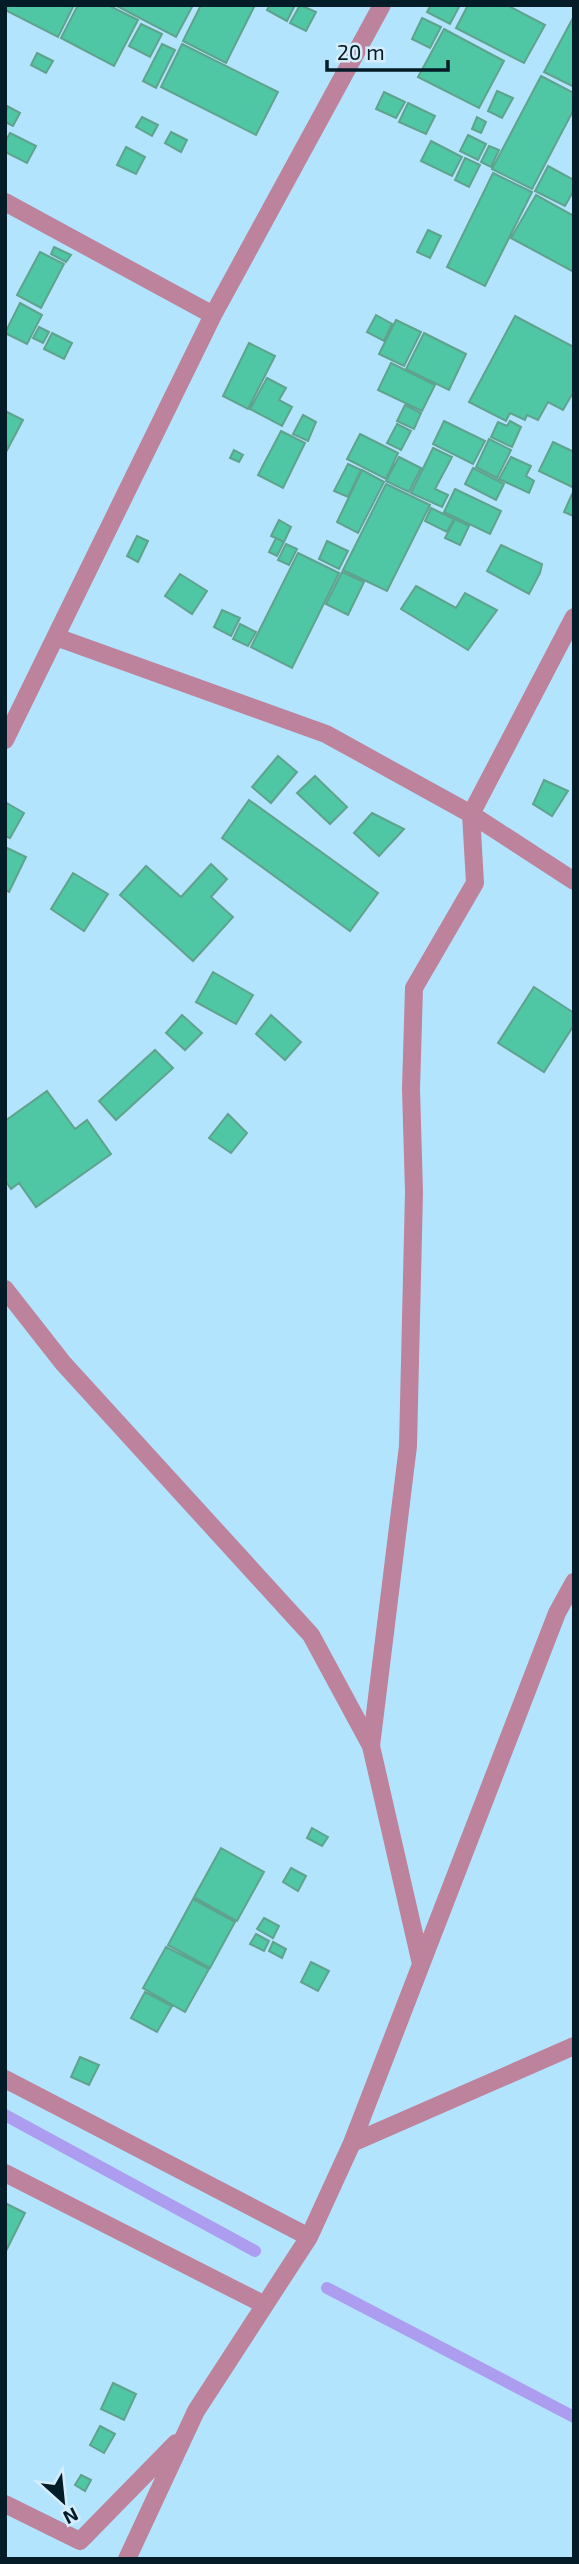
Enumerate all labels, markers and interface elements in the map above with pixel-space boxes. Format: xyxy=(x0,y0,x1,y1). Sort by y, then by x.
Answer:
scale bar xyxy=(327,28,448,72)
text: 20 m xyxy=(337,39,385,64)
north arrow xyxy=(28,2466,98,2536)
text: N xyxy=(60,2503,82,2530)

